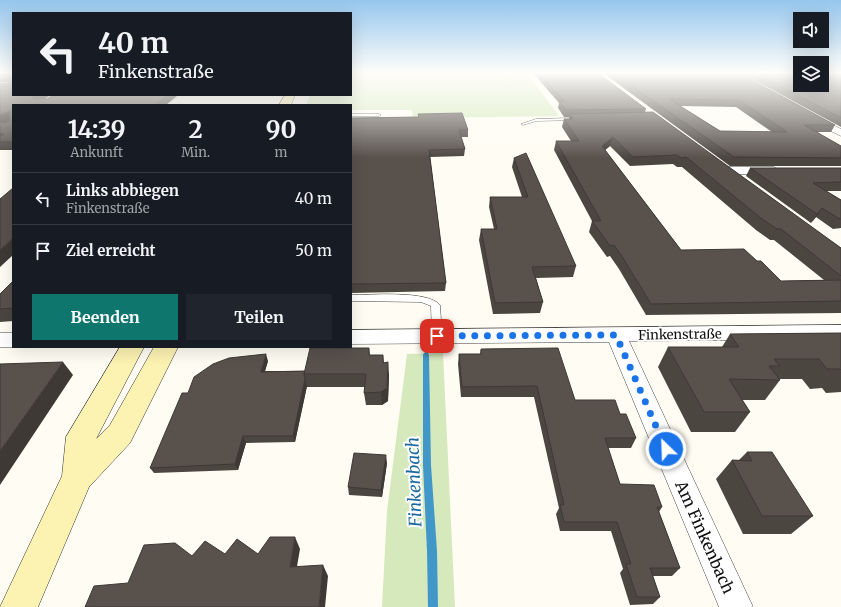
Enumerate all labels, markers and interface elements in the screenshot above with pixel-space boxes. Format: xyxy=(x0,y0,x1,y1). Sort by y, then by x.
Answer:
map controls xyxy=(793,12,829,92)
button: sound xyxy=(793,12,829,48)
text: 40 m xyxy=(98,25,169,61)
icon: left xyxy=(32,28,84,80)
button: layers xyxy=(793,56,829,92)
text: Finkenstraße xyxy=(98,60,214,83)
text: 14:39 xyxy=(68,114,126,145)
text: 2 xyxy=(189,114,203,145)
text: 90 xyxy=(266,114,296,145)
text: Ankunft xyxy=(70,144,123,161)
text: Min. xyxy=(181,144,210,161)
text: m xyxy=(275,144,287,161)
text: Links abbiegen xyxy=(66,181,179,200)
icon: left xyxy=(32,188,54,210)
text: 40 m xyxy=(295,189,332,208)
text: Finkenstraße xyxy=(66,200,150,217)
icon: arrive xyxy=(32,240,54,262)
text: Ziel erreicht xyxy=(66,241,156,260)
text: 50 m xyxy=(295,241,332,260)
button: Beenden xyxy=(32,294,178,340)
button: Teilen xyxy=(186,294,332,340)
pin xyxy=(420,319,454,353)
icon: arrive xyxy=(426,325,448,347)
street label: Finkenstraße xyxy=(638,325,722,344)
position arrow xyxy=(645,428,687,470)
water label: Finkenbach xyxy=(401,437,427,528)
street label: Am Finkenbach xyxy=(671,476,739,597)

